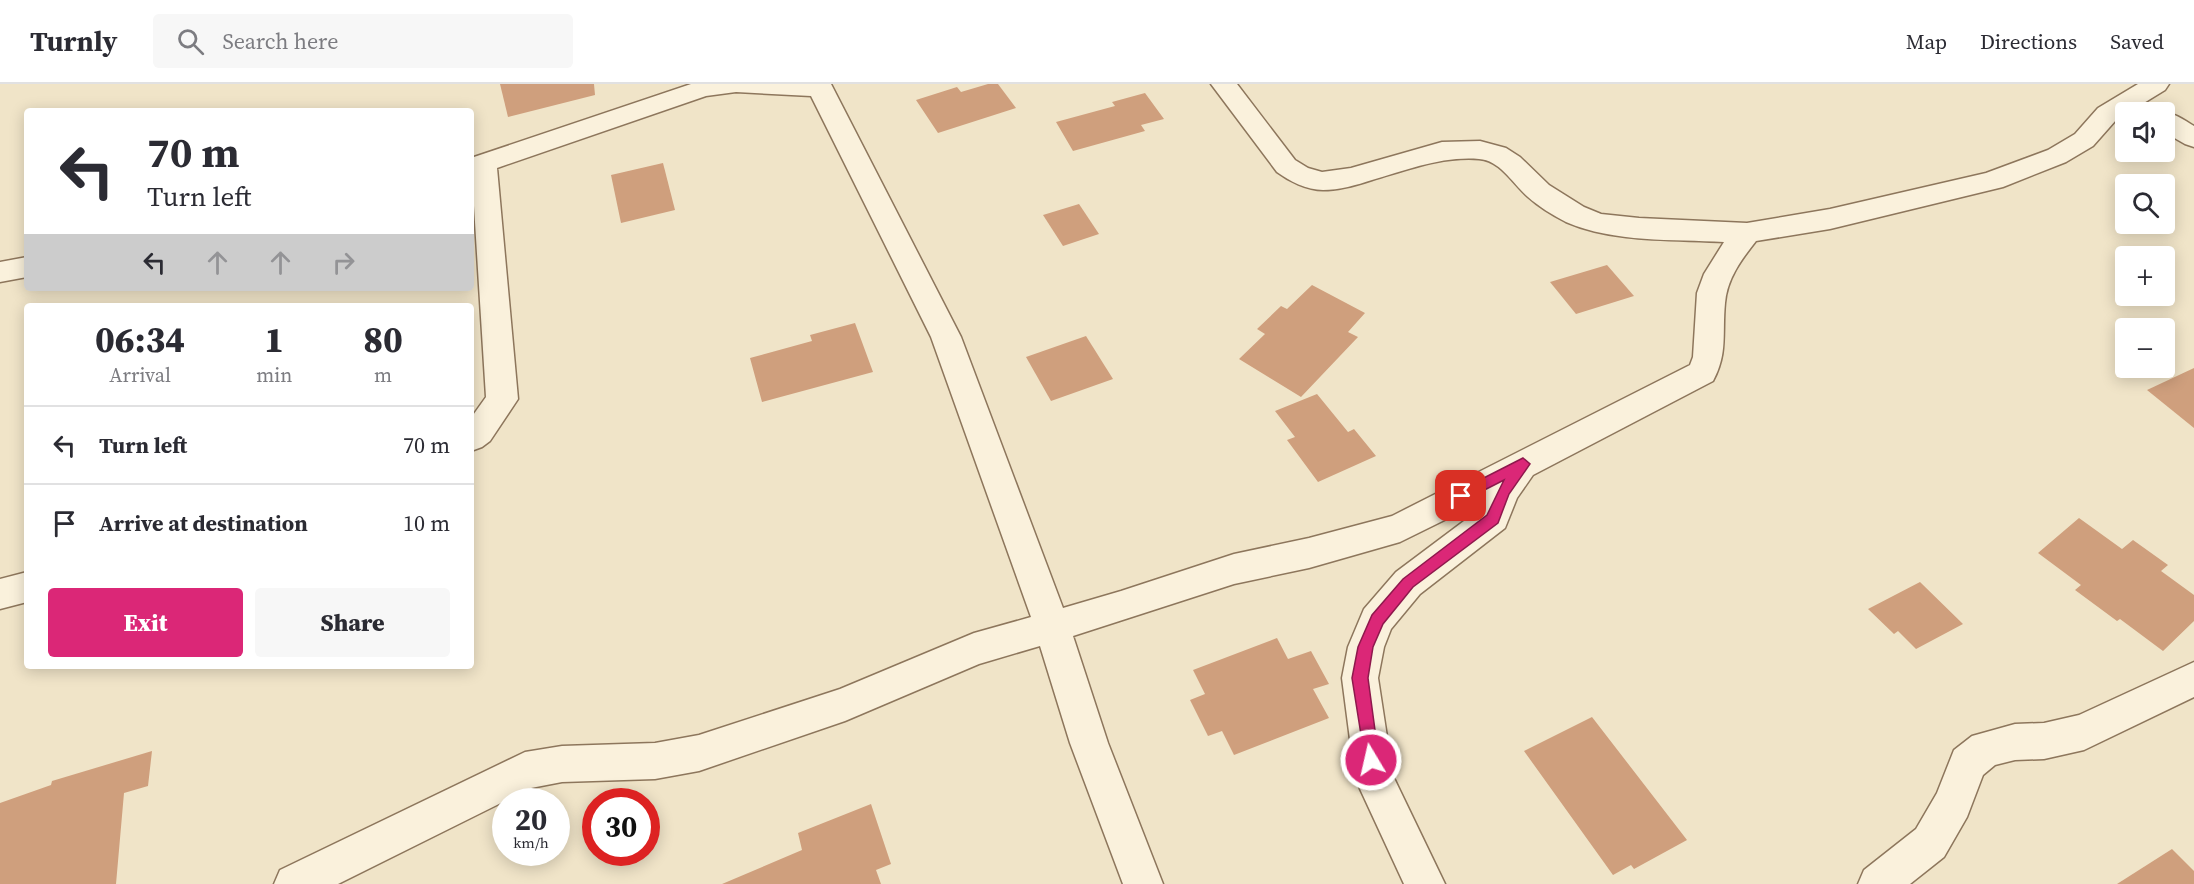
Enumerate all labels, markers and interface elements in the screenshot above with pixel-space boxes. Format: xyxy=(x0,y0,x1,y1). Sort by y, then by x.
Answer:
search box xyxy=(153,14,573,68)
text: Turnly xyxy=(30,22,117,60)
icon: search xyxy=(174,25,207,58)
text: Search here xyxy=(222,26,338,56)
text: Map xyxy=(1906,27,1947,56)
text: Directions xyxy=(1980,27,2077,56)
text: Saved xyxy=(2110,27,2164,56)
map controls xyxy=(2115,102,2175,378)
button: sound xyxy=(2115,102,2175,162)
text: 70 m xyxy=(147,123,240,181)
icon: left xyxy=(48,132,126,210)
button: search xyxy=(2115,174,2175,234)
text: Turn left xyxy=(147,178,251,215)
icon: left xyxy=(138,246,171,279)
icon: ahead xyxy=(201,246,234,279)
icon: ahead xyxy=(264,246,297,279)
icon: right xyxy=(327,246,360,279)
button: + xyxy=(2115,246,2175,306)
text: 06:34 xyxy=(95,315,185,364)
text: 1 xyxy=(264,315,284,364)
text: 80 xyxy=(363,315,403,364)
button: − xyxy=(2115,318,2175,378)
text: Arrival xyxy=(109,361,171,389)
text: min xyxy=(256,361,292,389)
text: m xyxy=(374,361,392,389)
icon: left xyxy=(48,429,81,462)
text: Turn left xyxy=(99,430,187,460)
text: 70 m xyxy=(403,430,450,460)
pin xyxy=(1435,470,1486,521)
icon: arrive xyxy=(1444,479,1477,512)
icon: arrive xyxy=(48,507,81,540)
text: Arrive at destination xyxy=(99,508,308,538)
text: 10 m xyxy=(403,508,450,538)
button: Exit xyxy=(48,588,243,657)
button: Share xyxy=(255,588,450,657)
position arrow xyxy=(1339,728,1403,792)
speed limit sign: 30 xyxy=(582,788,660,866)
text: 20 xyxy=(515,799,547,840)
text: km/h xyxy=(513,832,549,853)

